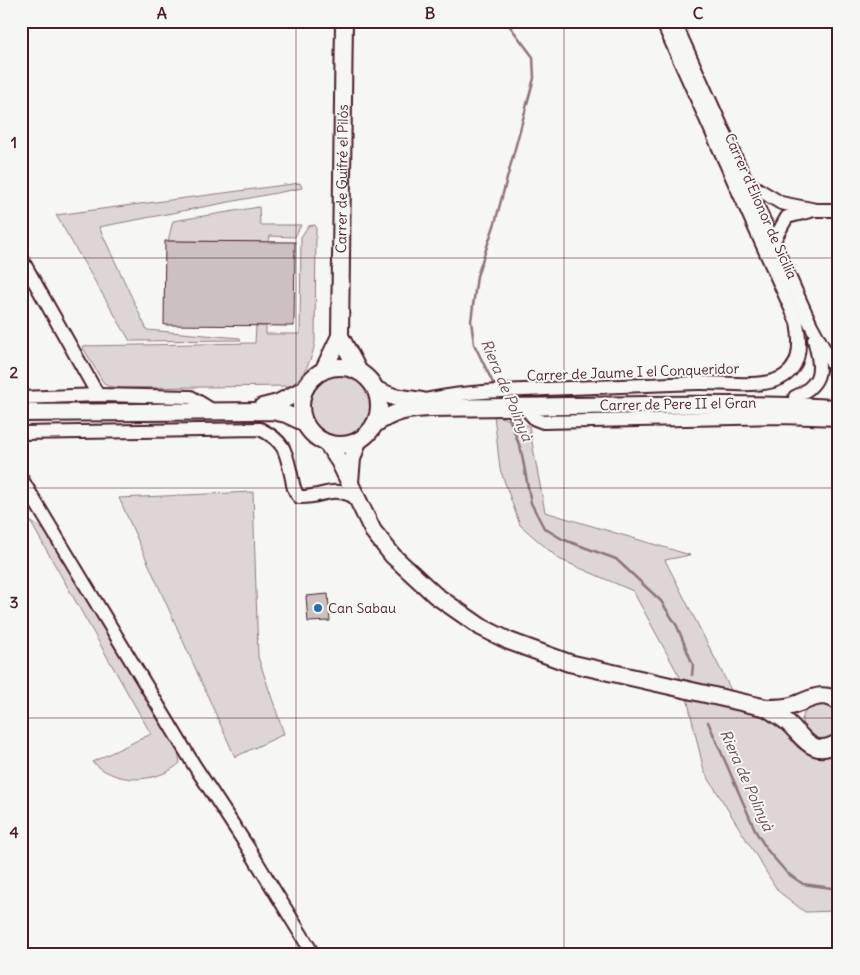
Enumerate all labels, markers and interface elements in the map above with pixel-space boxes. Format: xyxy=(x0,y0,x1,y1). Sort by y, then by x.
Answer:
text: A xyxy=(157,3,167,23)
text: B xyxy=(425,3,436,23)
text: C xyxy=(693,3,704,23)
street label: Carrer de Guifré el Pilós xyxy=(332,104,352,253)
street label: Carrer d'Elionor de Sicilia xyxy=(721,130,801,282)
text: 1 xyxy=(11,132,17,152)
water label: Riera de Polinyà xyxy=(477,336,538,445)
street label: Carrer de Jaume I el Conqueridor xyxy=(526,359,740,385)
text: 2 xyxy=(10,362,19,382)
street label: Carrer de Pere II el Gran xyxy=(600,394,756,414)
text: 3 xyxy=(9,592,19,612)
place label: Can Sabau xyxy=(328,599,396,617)
marker: Can Sabau xyxy=(312,602,324,614)
water label: Riera de Polinyà xyxy=(716,726,778,835)
text: 4 xyxy=(9,822,19,842)

